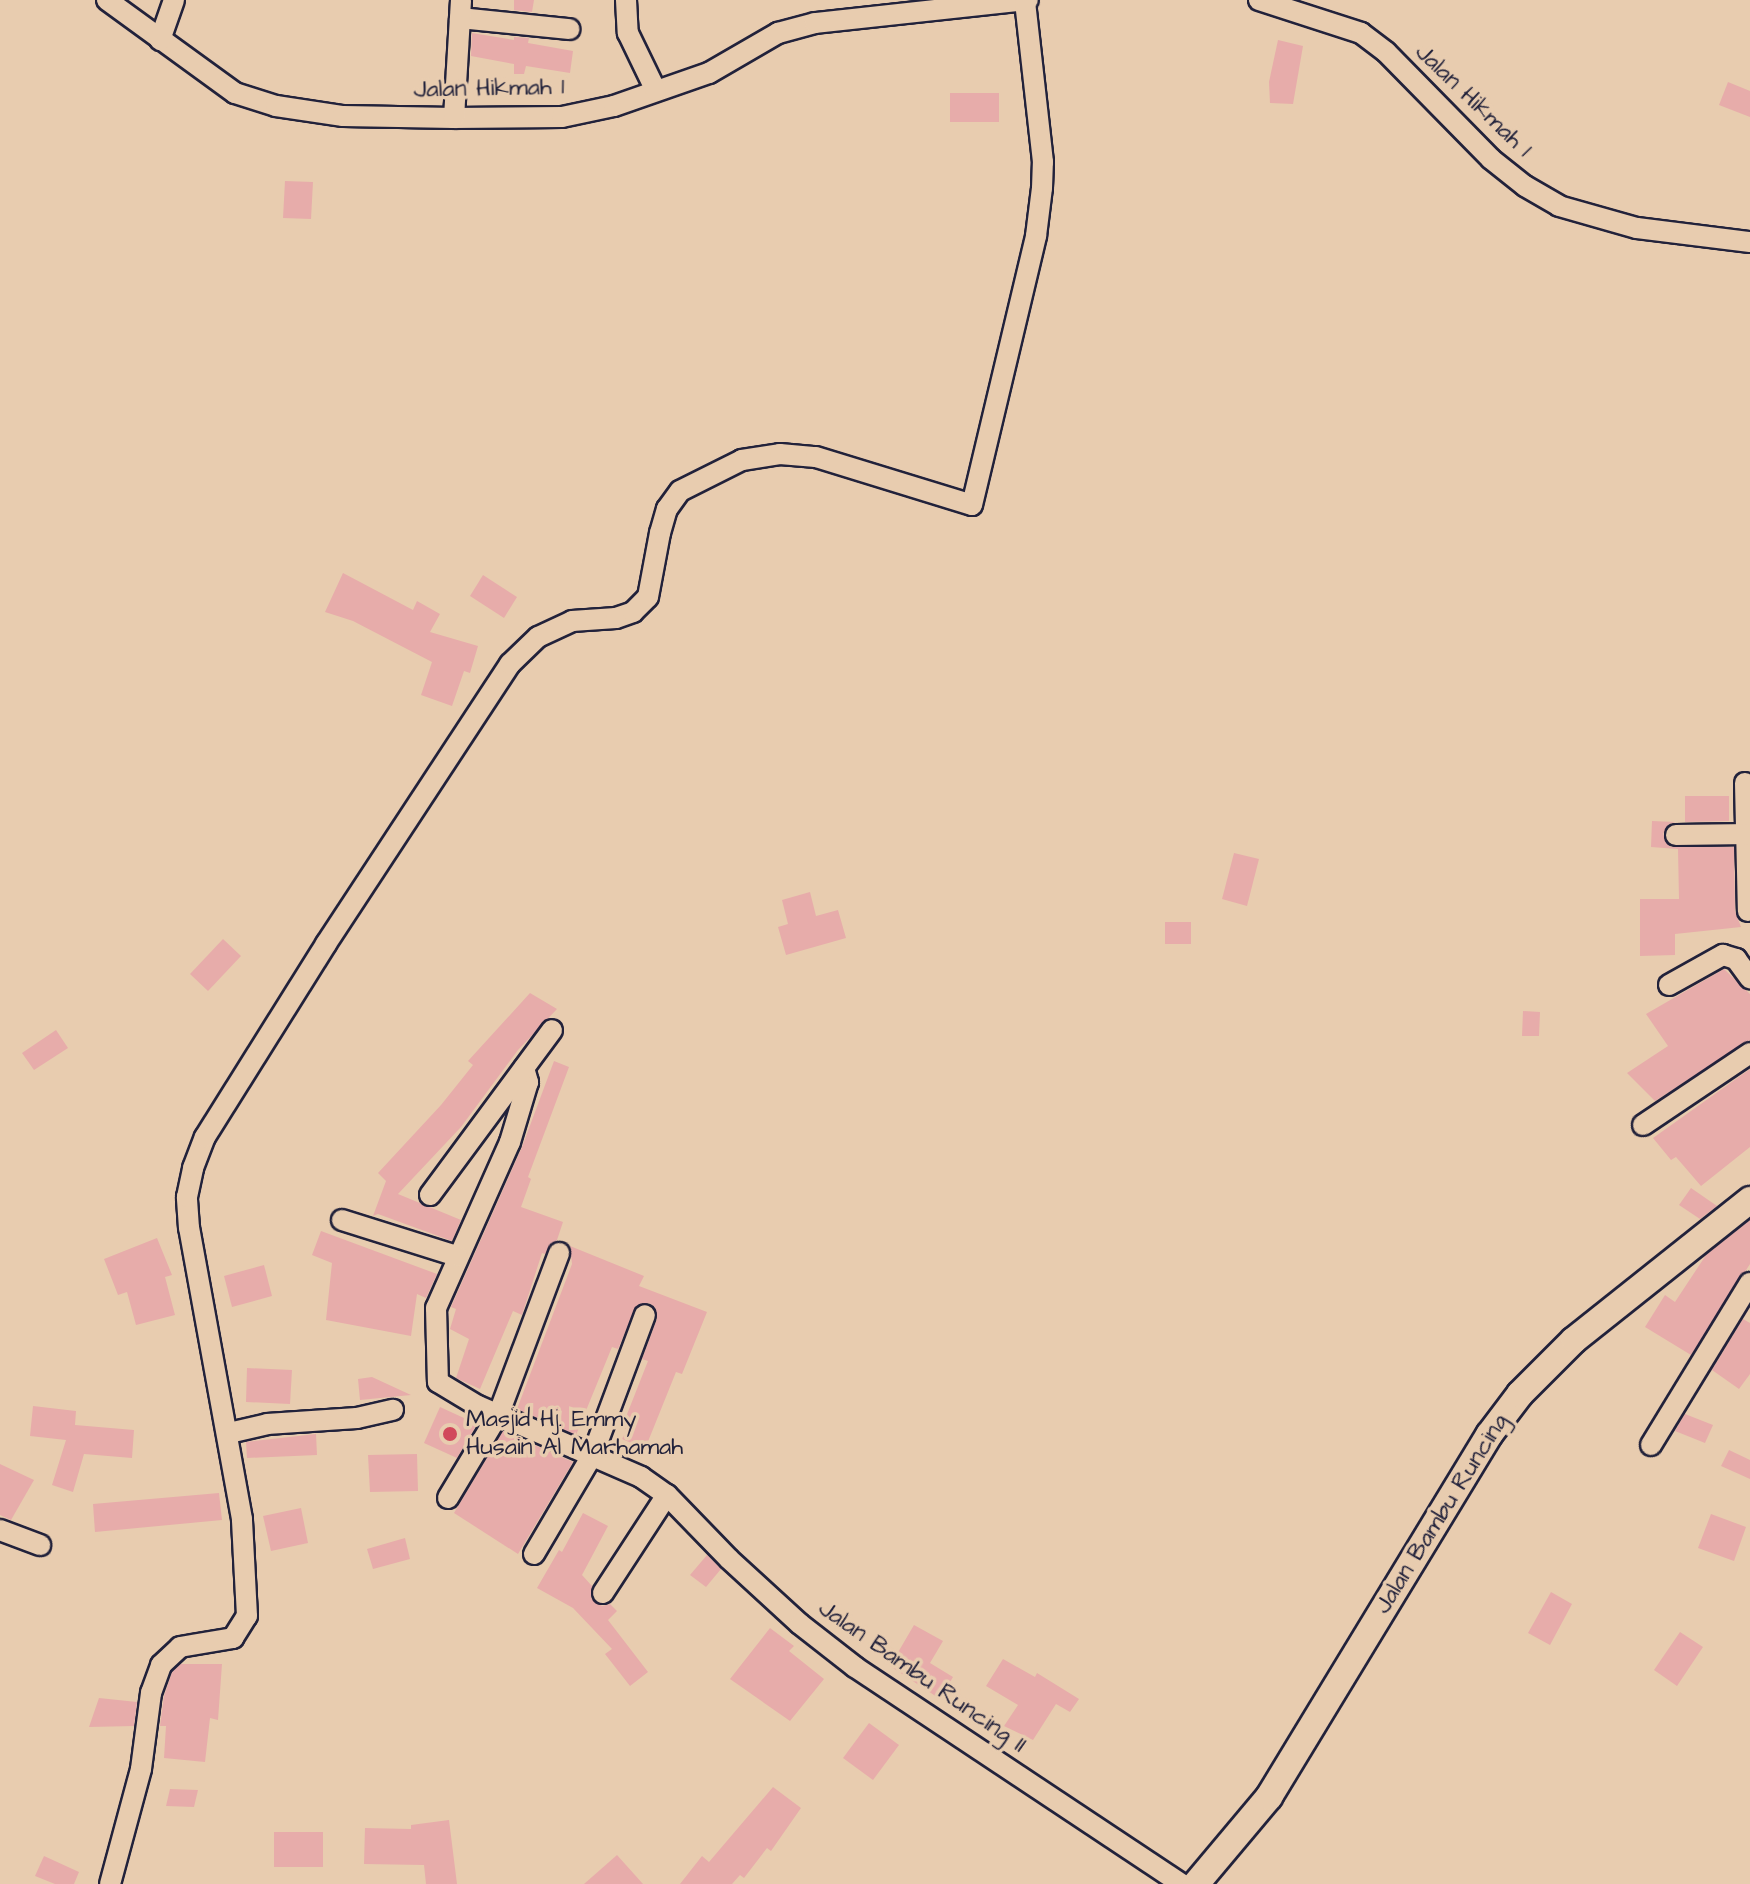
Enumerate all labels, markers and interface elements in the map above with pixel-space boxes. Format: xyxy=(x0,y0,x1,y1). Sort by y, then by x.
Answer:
street label: Jalan Hikmah 1 xyxy=(1409,38,1537,164)
street label: Jalan Hikmah 1 xyxy=(413,73,565,105)
place label: Masjid Hj. Emmy Husain Al Marhamah xyxy=(466,1406,683,1462)
street label: Jalan Bambu Runcing xyxy=(1369,1409,1515,1619)
marker: Masjid Hj. Emmy Husain Al Marhamah xyxy=(441,1425,459,1443)
street label: Jalan Bambu Runcing II xyxy=(813,1594,1031,1760)

